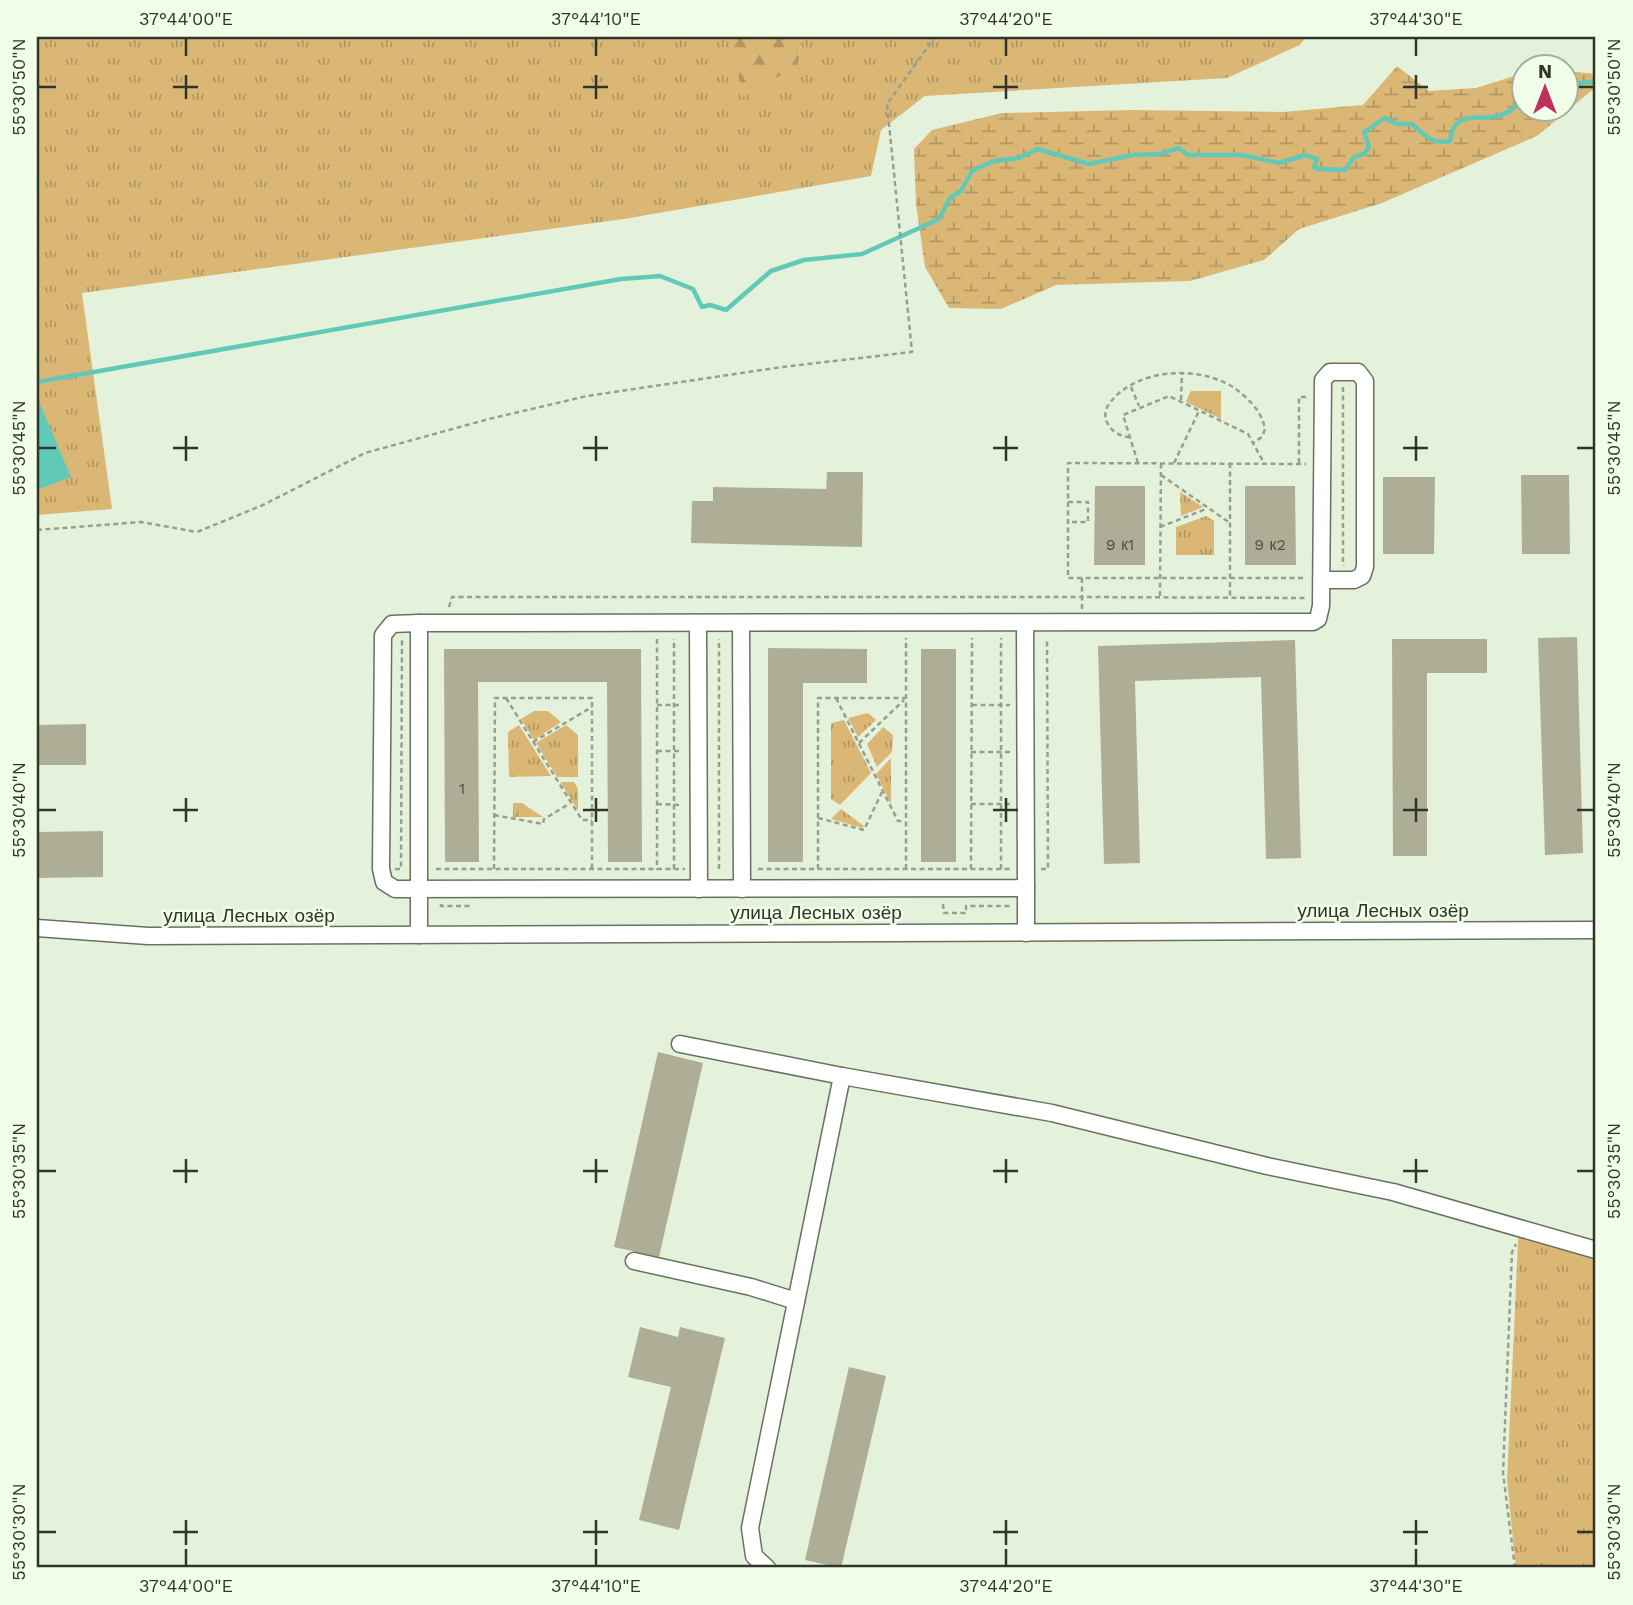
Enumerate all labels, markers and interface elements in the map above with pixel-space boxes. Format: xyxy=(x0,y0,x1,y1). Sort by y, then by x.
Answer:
text: 37°44'00"E xyxy=(139,8,233,29)
text: 37°44'10"E xyxy=(551,8,641,29)
text: 37°44'20"E xyxy=(959,8,1053,29)
text: 37°44'30"E xyxy=(1369,8,1463,29)
text: 55°30'50"N xyxy=(8,38,29,136)
text: 55°30'50"N xyxy=(1603,38,1624,136)
north arrow xyxy=(1510,52,1580,122)
text: N xyxy=(1538,60,1552,83)
text: 55°30'45"N xyxy=(8,400,29,496)
text: 55°30'45"N xyxy=(1603,400,1624,496)
house number: 9 к1 xyxy=(1106,535,1134,554)
house number: 9 к2 xyxy=(1254,535,1286,554)
text: 55°30'40"N xyxy=(8,762,29,858)
text: 55°30'40"N xyxy=(1603,762,1624,858)
house number: 1 xyxy=(459,779,465,798)
street label: улица Лесных озёр xyxy=(1297,899,1469,922)
street label: улица Лесных озёр xyxy=(730,901,902,924)
street label: улица Лесных озёр xyxy=(163,904,335,927)
text: 55°30'35"N xyxy=(8,1123,29,1219)
text: 55°30'35"N xyxy=(1603,1123,1624,1219)
text: 55°30'30"N xyxy=(8,1483,29,1581)
text: 55°30'30"N xyxy=(1603,1483,1624,1581)
text: 37°44'00"E xyxy=(139,1575,233,1596)
text: 37°44'10"E xyxy=(551,1575,641,1596)
text: 37°44'20"E xyxy=(959,1575,1053,1596)
text: 37°44'30"E xyxy=(1369,1575,1463,1596)

